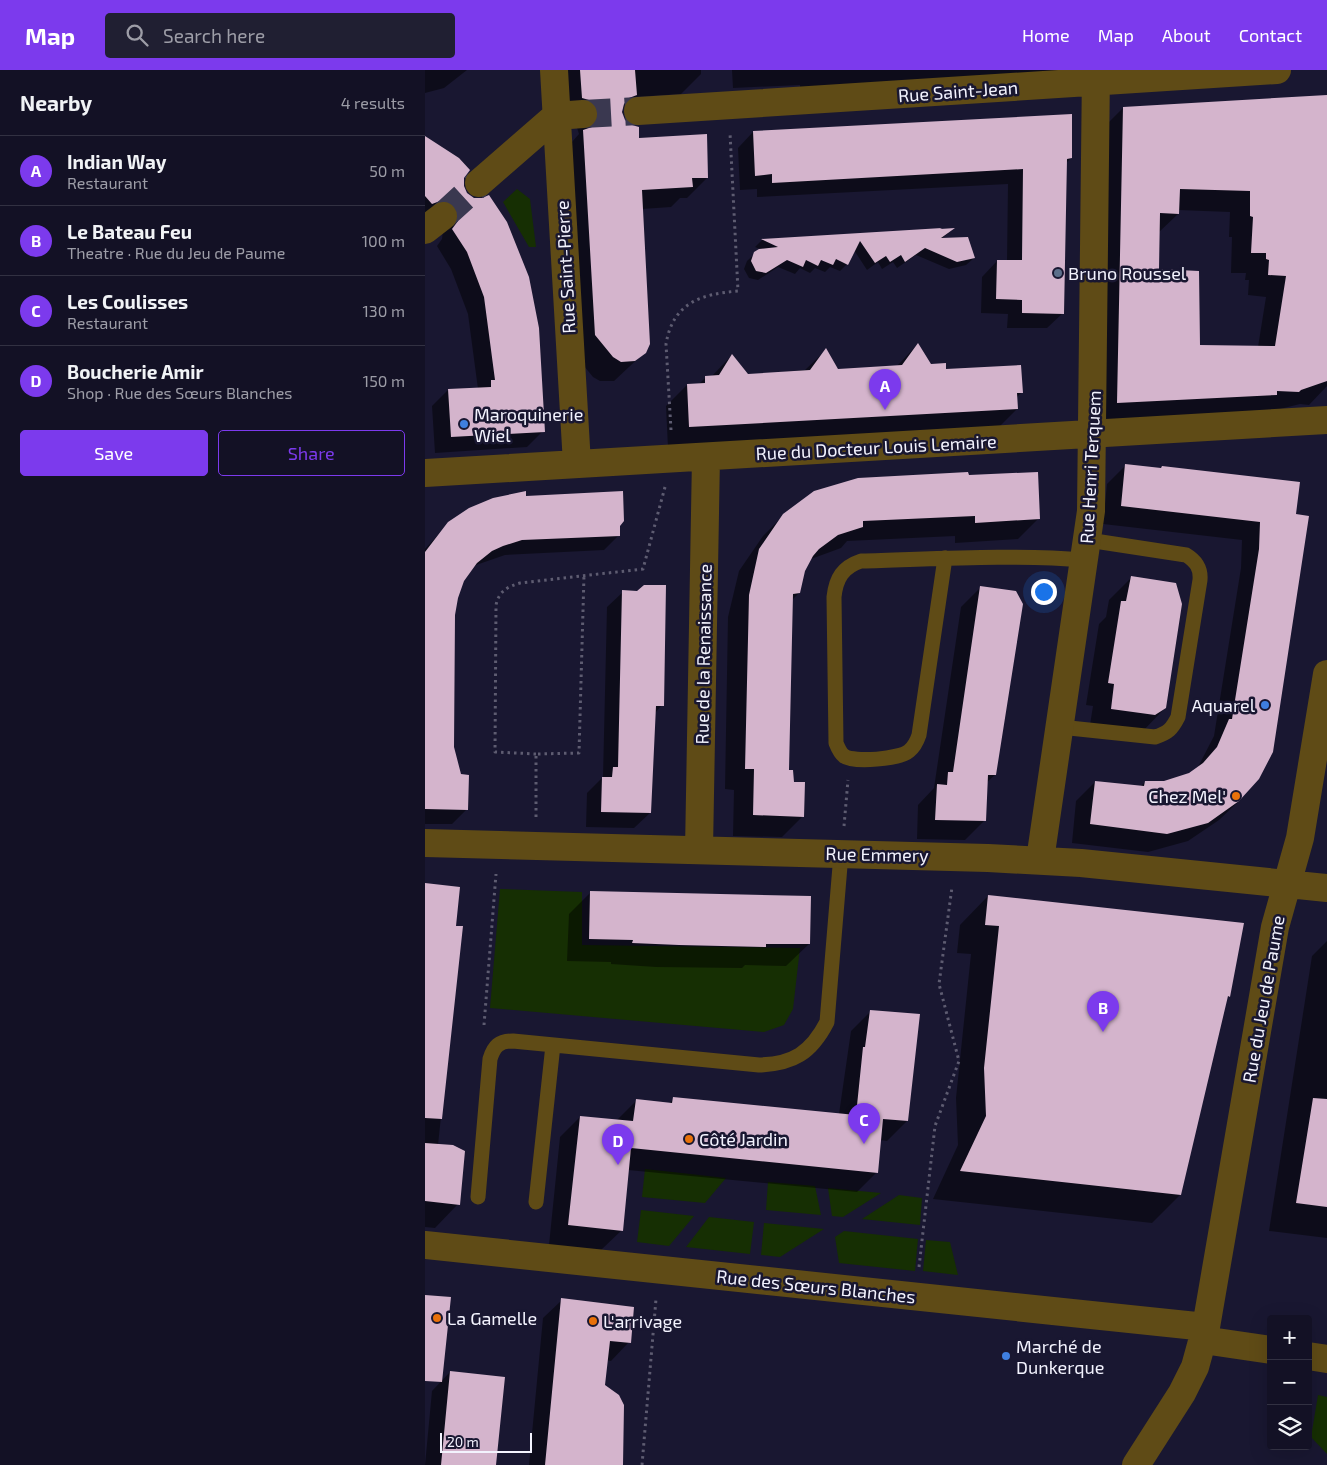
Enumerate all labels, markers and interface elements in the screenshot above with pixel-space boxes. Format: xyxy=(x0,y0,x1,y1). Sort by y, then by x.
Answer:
search box xyxy=(105,13,455,58)
text: Map xyxy=(25,21,75,50)
icon: search xyxy=(123,21,151,49)
text: Search here xyxy=(163,24,265,47)
text: Home xyxy=(1022,24,1070,46)
text: Map xyxy=(1098,24,1134,46)
text: About xyxy=(1162,24,1211,46)
text: Contact xyxy=(1239,24,1302,46)
street label: Rue Saint-Jean xyxy=(897,76,1019,106)
text: Nearby xyxy=(20,90,92,115)
text: 4 results xyxy=(341,93,405,112)
text: Indian Way xyxy=(67,150,167,173)
text: A xyxy=(31,161,41,180)
text: 50 m xyxy=(369,161,405,180)
text: Restaurant xyxy=(67,173,148,192)
street label: Rue Saint-Pierre xyxy=(551,200,579,334)
text: Le Bateau Feu xyxy=(67,220,192,243)
text: B xyxy=(31,231,41,250)
text: 100 m xyxy=(362,231,405,250)
text: Theatre · Rue du Jeu de Paume xyxy=(67,243,285,262)
place label: Bruno Roussel xyxy=(1068,262,1187,284)
marker: Bruno Roussel xyxy=(1052,267,1064,279)
text: Les Coulisses xyxy=(67,290,188,313)
text: C xyxy=(31,301,41,320)
text: 130 m xyxy=(363,301,405,320)
text: Restaurant xyxy=(67,313,148,332)
text: Boucherie Amir xyxy=(67,360,204,383)
pin: A xyxy=(869,369,901,410)
text: D xyxy=(31,371,41,390)
text: 150 m xyxy=(363,371,405,390)
text: Shop · Rue des Sœurs Blanches xyxy=(67,383,293,402)
street label: Rue Henri Terquem xyxy=(1075,390,1105,544)
place label: Maroquinerie Wiel xyxy=(474,403,583,446)
marker: Maroquinerie Wiel xyxy=(458,418,470,430)
button: Save xyxy=(20,430,208,476)
button: Share xyxy=(218,430,405,476)
street label: Rue du Docteur Louis Lemaire xyxy=(755,430,997,464)
street label: Rue de la Renaissance xyxy=(690,563,716,745)
your location xyxy=(1031,579,1057,605)
place label: Aquarel xyxy=(1191,694,1256,716)
marker: Aquarel xyxy=(1259,699,1271,711)
place label: Chez Mel' xyxy=(1148,785,1226,807)
marker: Chez Mel' xyxy=(1230,790,1242,802)
street label: Rue Emmery xyxy=(825,842,929,866)
street label: Rue du Jeu de Paume xyxy=(1237,914,1289,1084)
pin: B xyxy=(1087,991,1119,1032)
pin: C xyxy=(848,1103,880,1144)
pin: D xyxy=(602,1124,634,1165)
place label: Côté Jardin xyxy=(699,1128,788,1150)
marker: Côté Jardin xyxy=(683,1133,695,1145)
street label: Rue des Sœurs Blanches xyxy=(715,1265,917,1307)
place label: La Gamelle xyxy=(447,1307,537,1329)
place label: L'arrivage xyxy=(603,1310,682,1332)
marker: La Gamelle xyxy=(431,1312,443,1324)
marker: L'arrivage xyxy=(587,1315,599,1327)
map controls xyxy=(1267,1315,1312,1450)
button: + xyxy=(1267,1315,1312,1360)
place label: Marché de Dunkerque xyxy=(1016,1335,1104,1378)
marker: Marché de Dunkerque xyxy=(1000,1350,1012,1362)
button: − xyxy=(1267,1360,1312,1405)
button: layers xyxy=(1267,1405,1312,1450)
scale bar xyxy=(440,1430,533,1453)
text: 20 m xyxy=(447,1433,479,1450)

